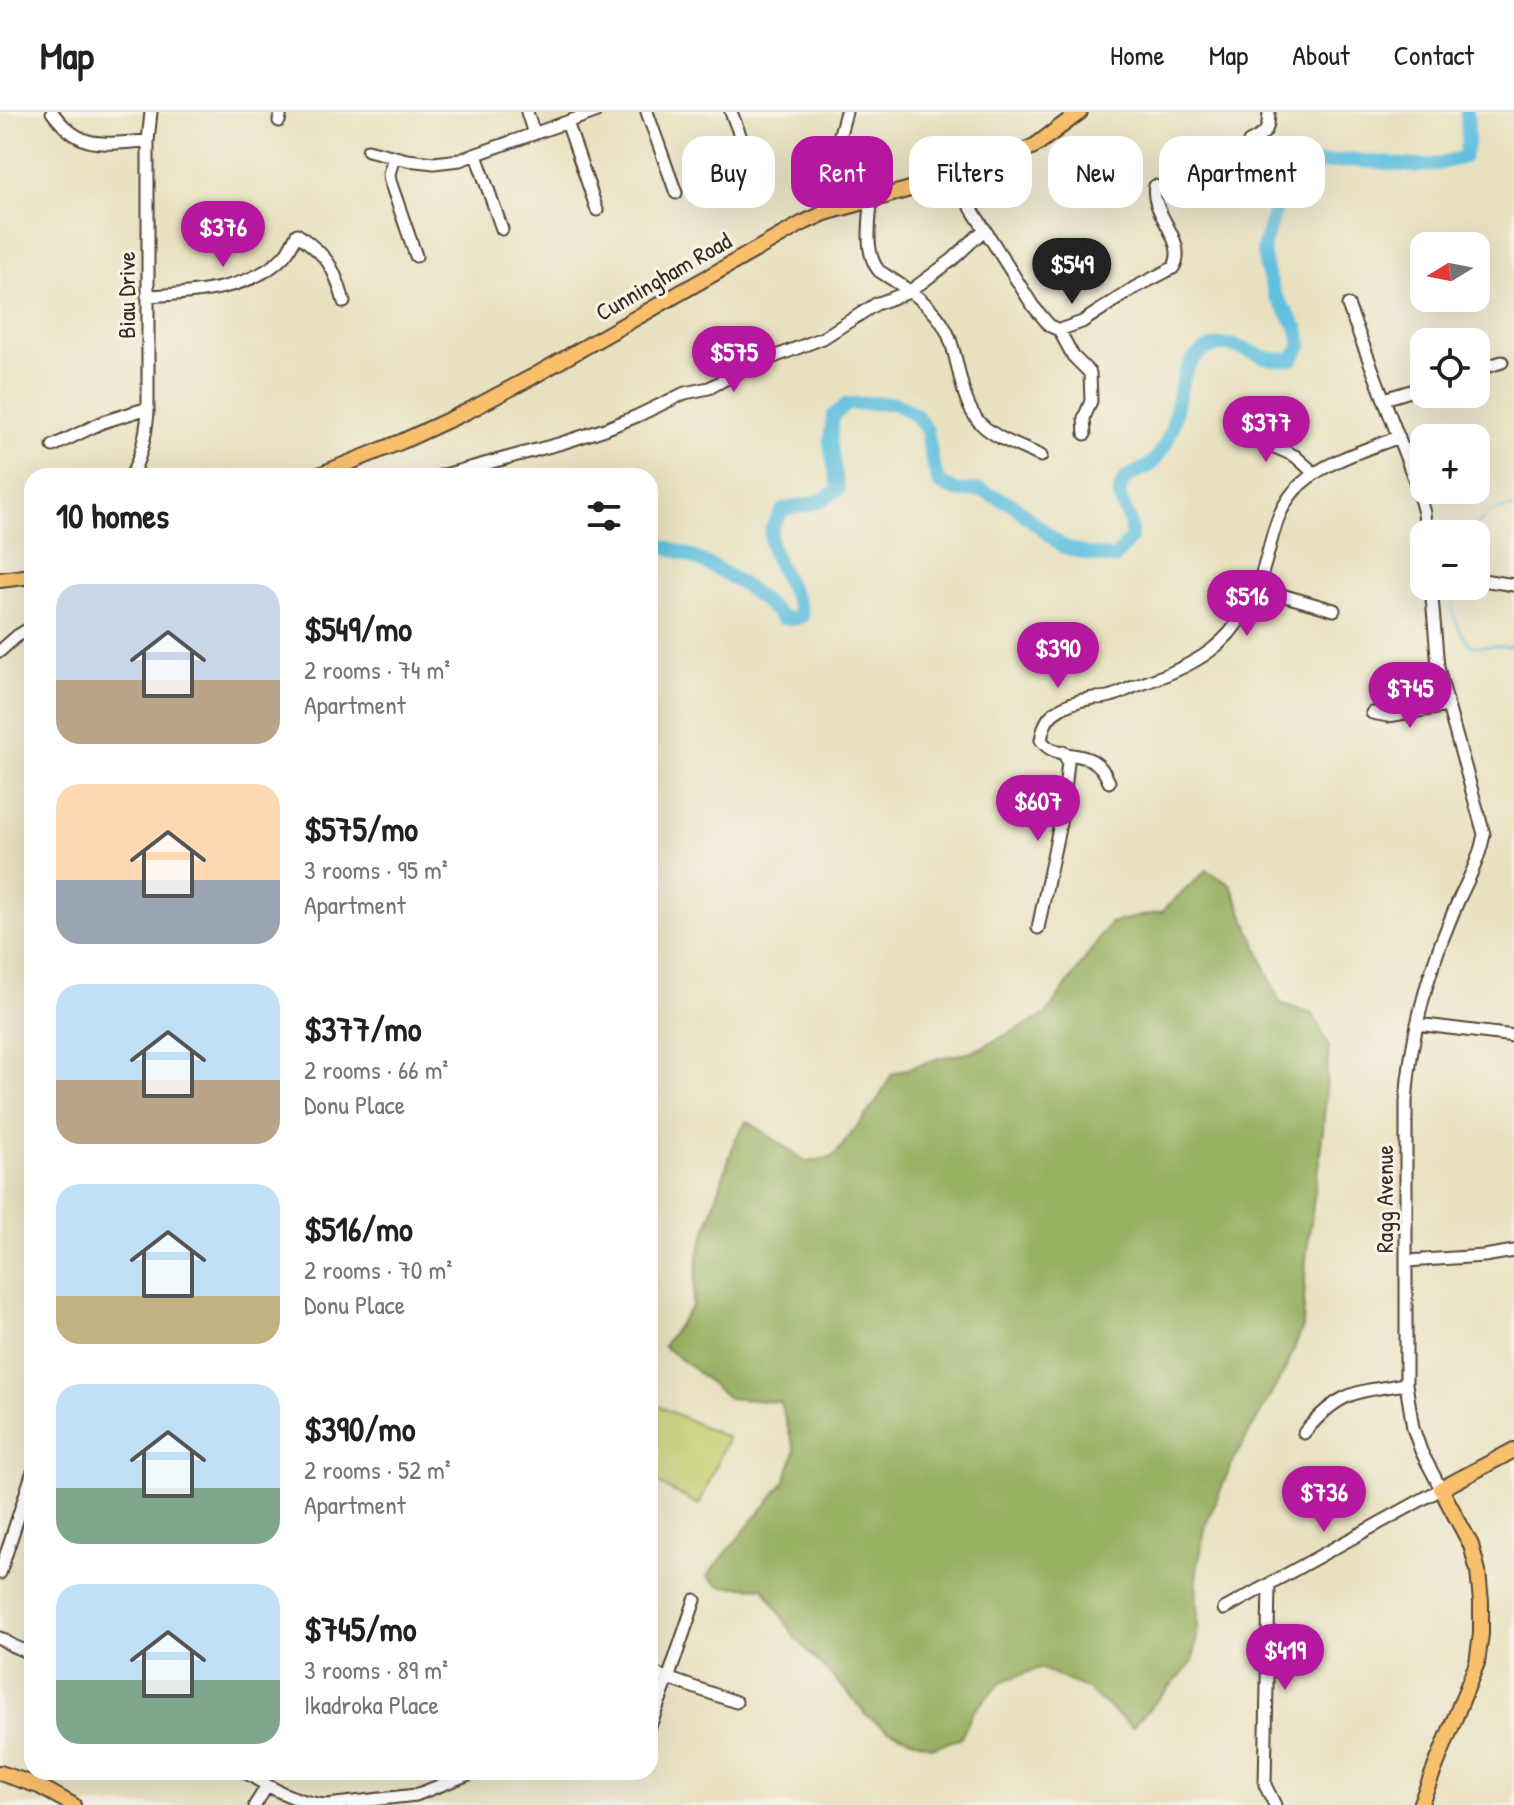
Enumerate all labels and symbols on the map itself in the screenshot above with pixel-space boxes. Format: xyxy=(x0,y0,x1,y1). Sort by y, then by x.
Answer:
pin: $376 xyxy=(176,201,270,269)
street label: Cunningham Road xyxy=(589,224,737,328)
north arrow xyxy=(1410,232,1490,312)
pin: $549 xyxy=(1025,238,1119,306)
street label: Biau Drive xyxy=(110,251,142,339)
pin: $575 xyxy=(687,326,781,394)
pin: $377 xyxy=(1219,396,1313,464)
pin: $516 xyxy=(1200,570,1294,638)
pin: $390 xyxy=(1011,622,1105,690)
pin: $745 xyxy=(1363,662,1457,730)
pin: $607 xyxy=(991,775,1085,843)
street label: Ragg Avenue xyxy=(1368,1145,1400,1253)
pin: $736 xyxy=(1277,1466,1371,1534)
pin: $419 xyxy=(1238,1624,1332,1692)

